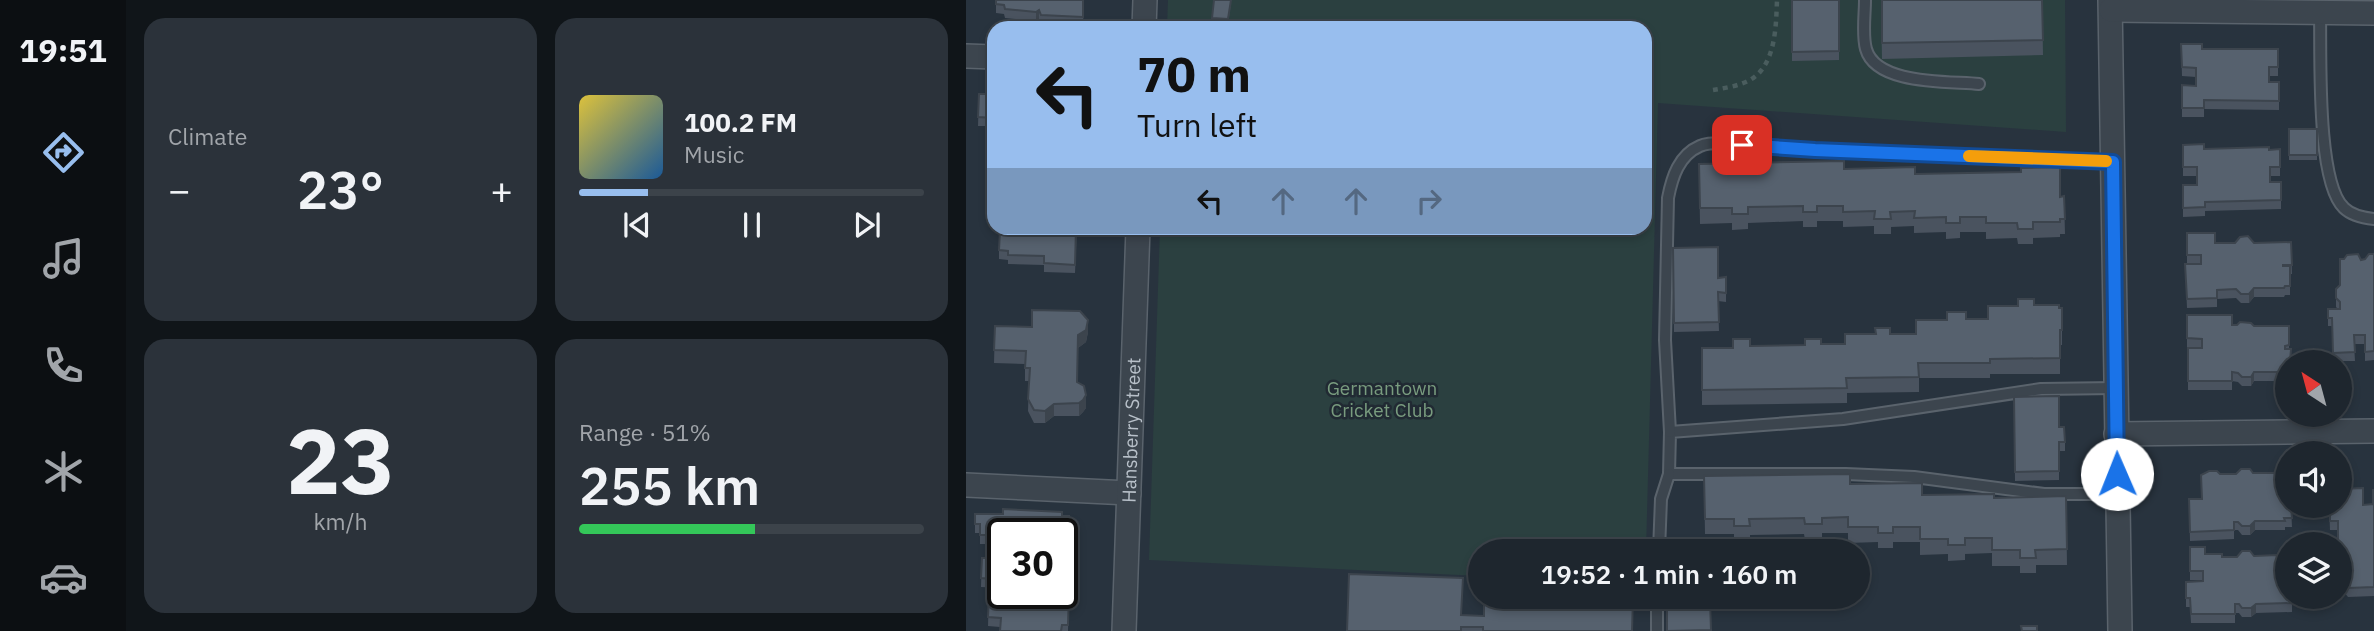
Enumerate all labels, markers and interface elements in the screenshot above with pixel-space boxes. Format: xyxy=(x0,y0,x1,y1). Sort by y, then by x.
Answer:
text: 19:51 xyxy=(19,29,107,71)
text: 70 m xyxy=(1137,42,1251,105)
icon: left xyxy=(1022,49,1113,140)
text: Turn left xyxy=(1137,104,1257,146)
text: 100.2 FM xyxy=(684,105,797,139)
pin xyxy=(1712,115,1772,175)
text: Climate xyxy=(168,121,247,151)
icon: arrive xyxy=(1723,126,1761,164)
icon: directions xyxy=(39,128,88,177)
text: Music xyxy=(684,139,744,169)
text: 23° xyxy=(297,156,384,223)
text: − xyxy=(168,165,191,214)
text: + xyxy=(490,165,513,214)
icon: left xyxy=(1191,182,1229,220)
icon: ahead xyxy=(1264,182,1302,220)
icon: ahead xyxy=(1337,182,1375,220)
icon: right xyxy=(1410,182,1448,220)
icon: previous xyxy=(618,206,656,244)
icon: pause xyxy=(733,206,771,244)
icon: next xyxy=(848,206,886,244)
icon: music xyxy=(39,234,88,283)
icon: phone xyxy=(39,341,88,390)
north arrow xyxy=(2275,350,2352,427)
map controls xyxy=(2275,350,2352,609)
street label: Hansberry Street xyxy=(1116,357,1145,503)
park label: Germantown Cricket Club xyxy=(1327,376,1437,422)
text: 23 xyxy=(286,401,395,519)
text: Range · 51% xyxy=(579,417,711,447)
position arrow xyxy=(2080,437,2154,511)
button: sound xyxy=(2275,441,2352,518)
icon: climate xyxy=(39,447,88,496)
text: 255 km xyxy=(579,452,760,519)
text: km/h xyxy=(313,506,368,536)
speed limit sign: 30 xyxy=(987,518,1078,609)
button: layers xyxy=(2275,532,2352,609)
icon: car xyxy=(39,553,88,602)
text: 19:52 · 1 min · 160 m xyxy=(1541,557,1797,591)

